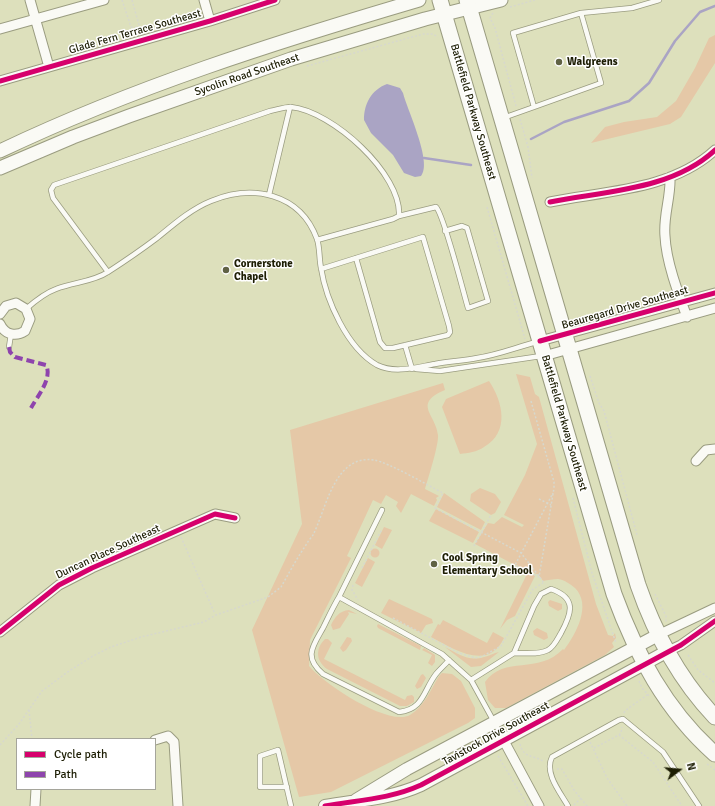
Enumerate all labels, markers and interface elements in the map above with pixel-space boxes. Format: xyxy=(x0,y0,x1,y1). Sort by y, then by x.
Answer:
street label: Glade Fern Terrace Southeast xyxy=(67,7,203,57)
street label: Battlefield Parkway Southeast xyxy=(447,42,499,182)
street label: Sycolin Road Southeast xyxy=(193,51,301,99)
place label: Walgreens xyxy=(567,55,618,69)
marker: Walgreens xyxy=(554,57,564,67)
place label: Cornerstone Chapel xyxy=(234,257,293,283)
marker: Cornerstone Chapel xyxy=(221,265,231,275)
street label: Beauregard Drive Southeast xyxy=(560,284,690,332)
street label: Battlefield Parkway Southeast xyxy=(538,353,590,493)
street label: Duncan Place Southeast xyxy=(54,522,162,582)
place label: Cool Spring Elementary School xyxy=(442,551,532,577)
marker: Cool Spring Elementary School xyxy=(429,559,439,569)
street label: Tavistock Drive Southeast xyxy=(440,699,552,769)
legend xyxy=(16,738,156,790)
text: Cycle path xyxy=(54,747,107,762)
north arrow xyxy=(659,750,699,790)
text: N xyxy=(684,761,698,772)
text: Path xyxy=(54,767,77,782)

